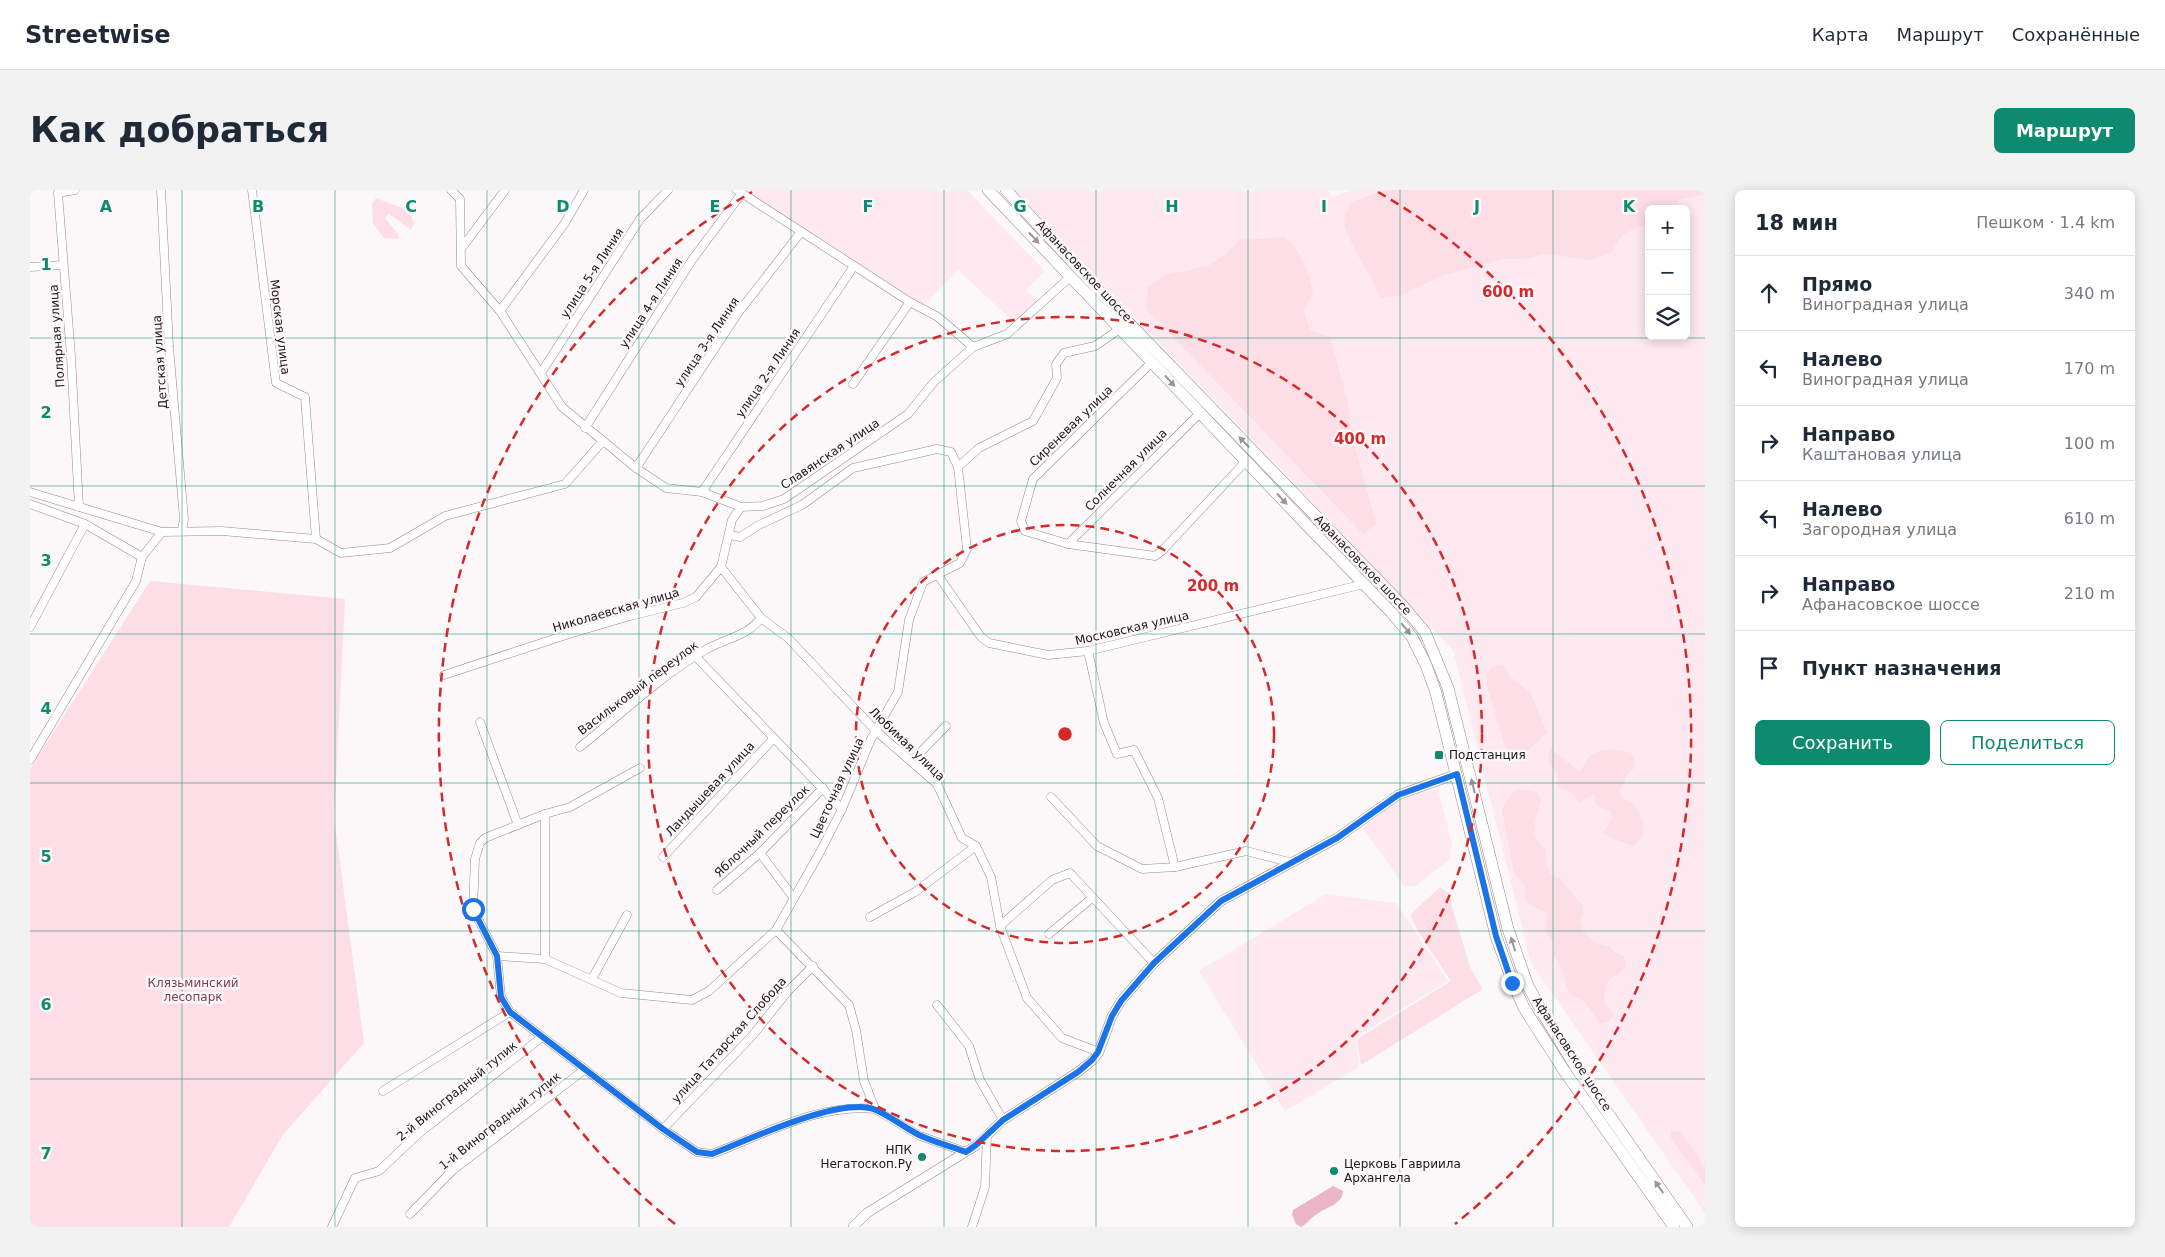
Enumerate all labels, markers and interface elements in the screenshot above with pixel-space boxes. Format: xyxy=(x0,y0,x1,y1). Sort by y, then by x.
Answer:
text: Streetwise xyxy=(25,21,171,49)
text: Карта xyxy=(1812,24,1869,45)
text: Маршрут xyxy=(1897,24,1984,45)
text: Сохранённые xyxy=(2012,24,2140,45)
button: Маршрут xyxy=(1994,108,2135,153)
text: Как добраться xyxy=(30,110,329,150)
text: A xyxy=(100,197,113,216)
text: B xyxy=(252,197,264,216)
text: C xyxy=(405,197,417,216)
text: D xyxy=(556,197,570,216)
text: E xyxy=(710,197,720,216)
text: F xyxy=(863,197,873,216)
text: G xyxy=(1013,197,1027,216)
text: H xyxy=(1165,197,1179,216)
text: I xyxy=(1321,197,1327,216)
text: J xyxy=(1473,197,1480,216)
text: K xyxy=(1623,197,1636,216)
map controls xyxy=(1645,205,1690,340)
button: + xyxy=(1645,205,1690,250)
text: 18 мин xyxy=(1755,211,1838,235)
text: Пешком · 1.4 km xyxy=(1976,213,2115,232)
street label: Афанасовское шоссе xyxy=(1033,217,1135,325)
street label: улица 5-я Линия xyxy=(558,225,626,321)
one-way arrow xyxy=(1028,232,1040,244)
button: − xyxy=(1645,250,1690,295)
text: 1 xyxy=(40,255,52,274)
street label: улица 4-я Линия xyxy=(617,255,685,351)
text: Прямо xyxy=(1802,273,1872,295)
street label: Морская улица xyxy=(267,279,293,375)
icon: ahead xyxy=(1755,279,1783,307)
text: 600 m xyxy=(1482,283,1534,301)
street label: Полярная улица xyxy=(46,284,68,388)
text: 340 m xyxy=(2064,284,2115,303)
street label: улица 3-я Линия xyxy=(672,295,742,389)
button: layers xyxy=(1645,295,1690,340)
text: Виноградная улица xyxy=(1802,295,1969,314)
street label: Детская улица xyxy=(150,315,170,409)
street label: улица 2-я Линия xyxy=(733,326,803,420)
text: Налево xyxy=(1802,348,1883,370)
icon: left xyxy=(1755,354,1783,382)
text: 170 m xyxy=(2064,359,2115,378)
text: Виноградная улица xyxy=(1802,370,1969,389)
one-way arrow xyxy=(1164,375,1176,387)
street label: Сиреневая улица xyxy=(1027,383,1115,469)
text: 2 xyxy=(40,403,52,422)
street label: Славянская улица xyxy=(778,416,882,492)
text: Направо xyxy=(1802,423,1895,445)
street label: Солнечная улица xyxy=(1082,426,1170,514)
icon: right xyxy=(1755,429,1783,457)
text: 400 m xyxy=(1334,430,1386,448)
text: 100 m xyxy=(2064,434,2115,453)
one-way arrow xyxy=(1238,436,1250,448)
text: Каштановая улица xyxy=(1802,445,1962,464)
one-way arrow xyxy=(1276,493,1288,505)
text: Налево xyxy=(1802,498,1883,520)
icon: left xyxy=(1755,504,1783,532)
text: 610 m xyxy=(2064,509,2115,528)
street label: Афанасовское шоссе xyxy=(1312,512,1414,618)
text: Загородная улица xyxy=(1802,520,1957,539)
text: 3 xyxy=(40,551,52,570)
text: Направо xyxy=(1802,573,1895,595)
text: 200 m xyxy=(1187,577,1239,595)
icon: right xyxy=(1755,579,1783,607)
text: 210 m xyxy=(2064,584,2115,603)
street label: Николаевская улица xyxy=(551,585,681,635)
text: Афанасовское шоссе xyxy=(1802,595,1980,614)
street label: Московская улица xyxy=(1074,608,1190,648)
one-way arrow xyxy=(1400,623,1411,636)
street label: Васильковый переулок xyxy=(575,638,701,738)
icon: arrive xyxy=(1755,654,1783,682)
text: Пункт назначения xyxy=(1802,657,2001,679)
text: 4 xyxy=(40,699,52,718)
street label: Любимая улица xyxy=(866,704,948,784)
button: Сохранить xyxy=(1755,720,1930,765)
button: Поделиться xyxy=(1940,720,2115,765)
centre of rings xyxy=(1056,725,1074,743)
street label: Цветочная улица xyxy=(808,735,866,841)
street label: Ландышевая улица xyxy=(663,739,757,839)
place label: Подстанция xyxy=(1449,748,1526,762)
marker: Подстанция xyxy=(1433,749,1445,761)
one-way arrow xyxy=(1469,779,1477,794)
street label: Яблочный переулок xyxy=(712,782,812,880)
text: 5 xyxy=(40,847,52,866)
route start xyxy=(462,898,485,921)
one-way arrow xyxy=(1508,936,1516,951)
route end xyxy=(1501,972,1524,995)
street label: улица Татарская Слобода xyxy=(669,974,789,1106)
park label: Клязьминский лесопарк xyxy=(147,976,239,1004)
street label: Афанасовское шоссе xyxy=(1530,994,1614,1114)
text: 6 xyxy=(40,995,52,1014)
street label: 2-й Виноградный тупик xyxy=(394,1038,520,1144)
street label: 1-й Виноградный тупик xyxy=(436,1069,564,1173)
place label: НПК Негатоскоп.Ру xyxy=(820,1143,912,1171)
text: 7 xyxy=(40,1144,52,1163)
marker: НПК Негатоскоп.Ру xyxy=(916,1151,928,1163)
place label: Церковь Гавриила Архангела xyxy=(1344,1157,1461,1185)
marker: Церковь Гавриила Архангела xyxy=(1328,1165,1340,1177)
one-way arrow xyxy=(1654,1180,1664,1194)

